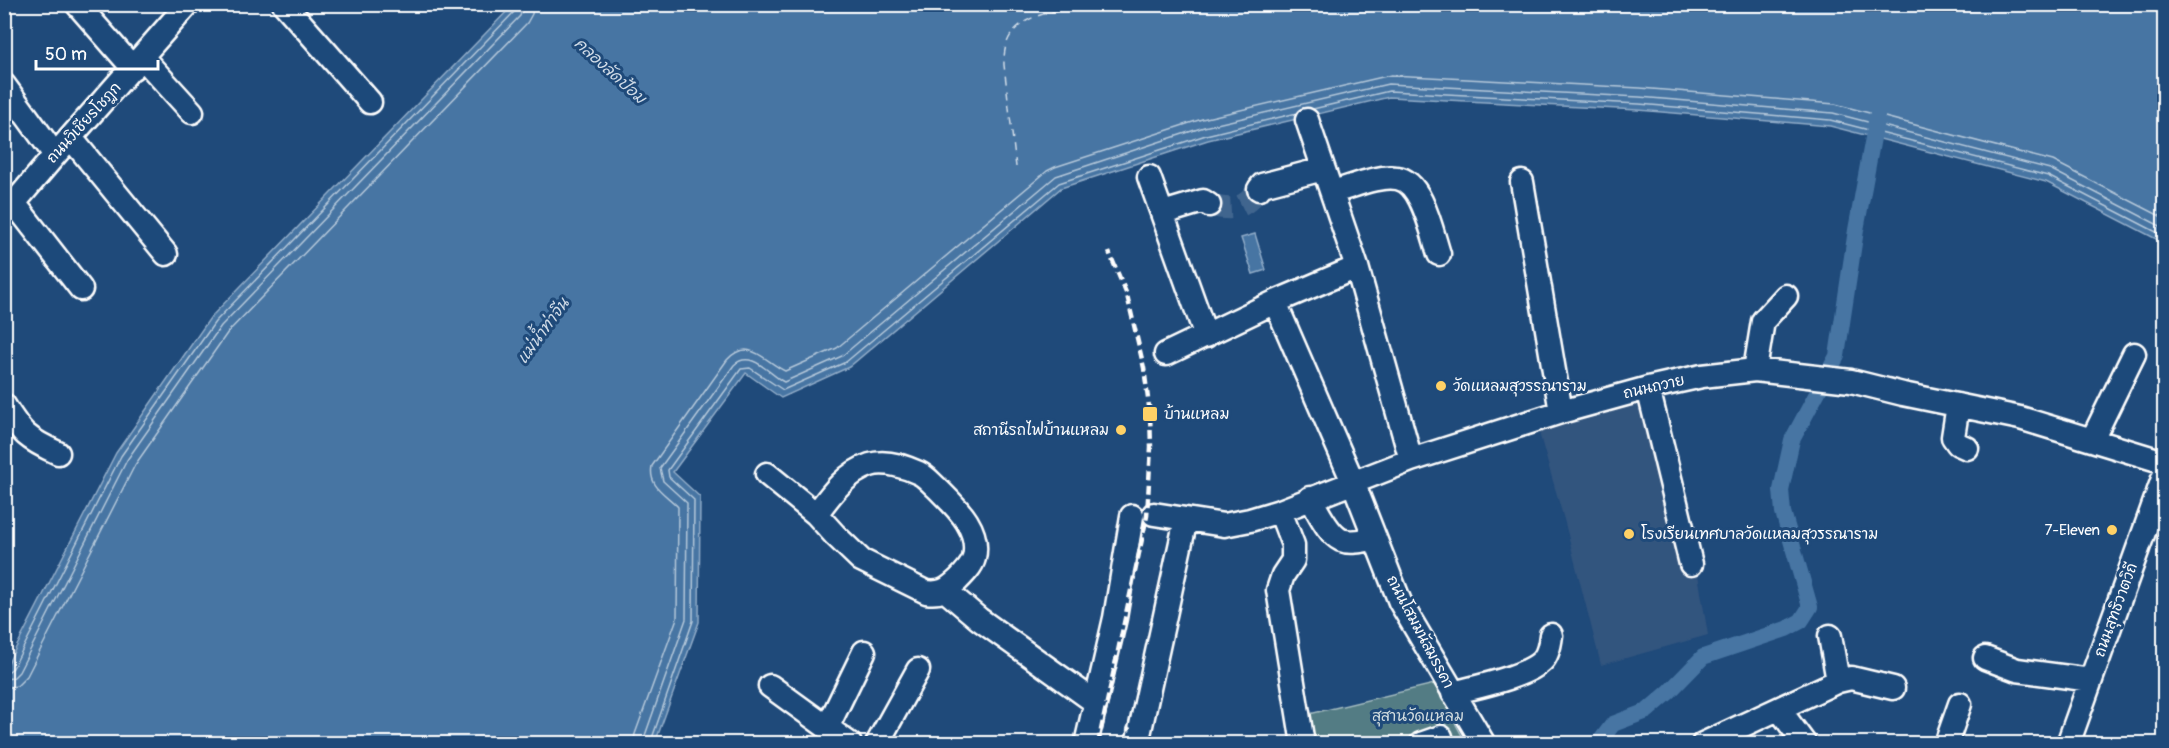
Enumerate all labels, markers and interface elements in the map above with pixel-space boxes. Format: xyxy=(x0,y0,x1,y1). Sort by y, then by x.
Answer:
scale bar xyxy=(36,33,158,71)
water label: คลองลัดป้อม xyxy=(570,33,651,109)
text: 50 m xyxy=(45,43,87,66)
street label: ถนนวิเชียรโชฎก xyxy=(42,78,125,167)
water label: แม่น้ำท่าจีน xyxy=(508,290,574,368)
street label: ถนนถวาย xyxy=(1621,371,1687,403)
place label: วัดแหลมสุวรรณาราม xyxy=(1453,377,1587,397)
marker: วัดแหลมสุวรรณาราม xyxy=(1434,379,1448,393)
place label: บ้านแหลม xyxy=(1164,404,1229,424)
marker: บ้านแหลม xyxy=(1141,405,1159,423)
place label: สถานีรถไฟบ้านแหลม xyxy=(973,420,1109,440)
marker: สถานีรถไฟบ้านแหลม xyxy=(1114,423,1128,437)
place label: 7-Eleven xyxy=(2045,521,2100,540)
marker: 7-Eleven xyxy=(2105,523,2119,537)
place label: โรงเรียนเทศบาลวัดแหลมสุวรรณาราม xyxy=(1641,524,1878,545)
marker: โรงเรียนเทศบาลวัดแหลมสุวรรณาราม xyxy=(1622,527,1636,541)
street label: ถนนสุทธิวาตวิถี xyxy=(2090,560,2143,660)
street label: ถนนโสมมนัสมรรคา xyxy=(1382,572,1459,692)
park label: สุสานวัดแหลม xyxy=(1372,707,1464,727)

